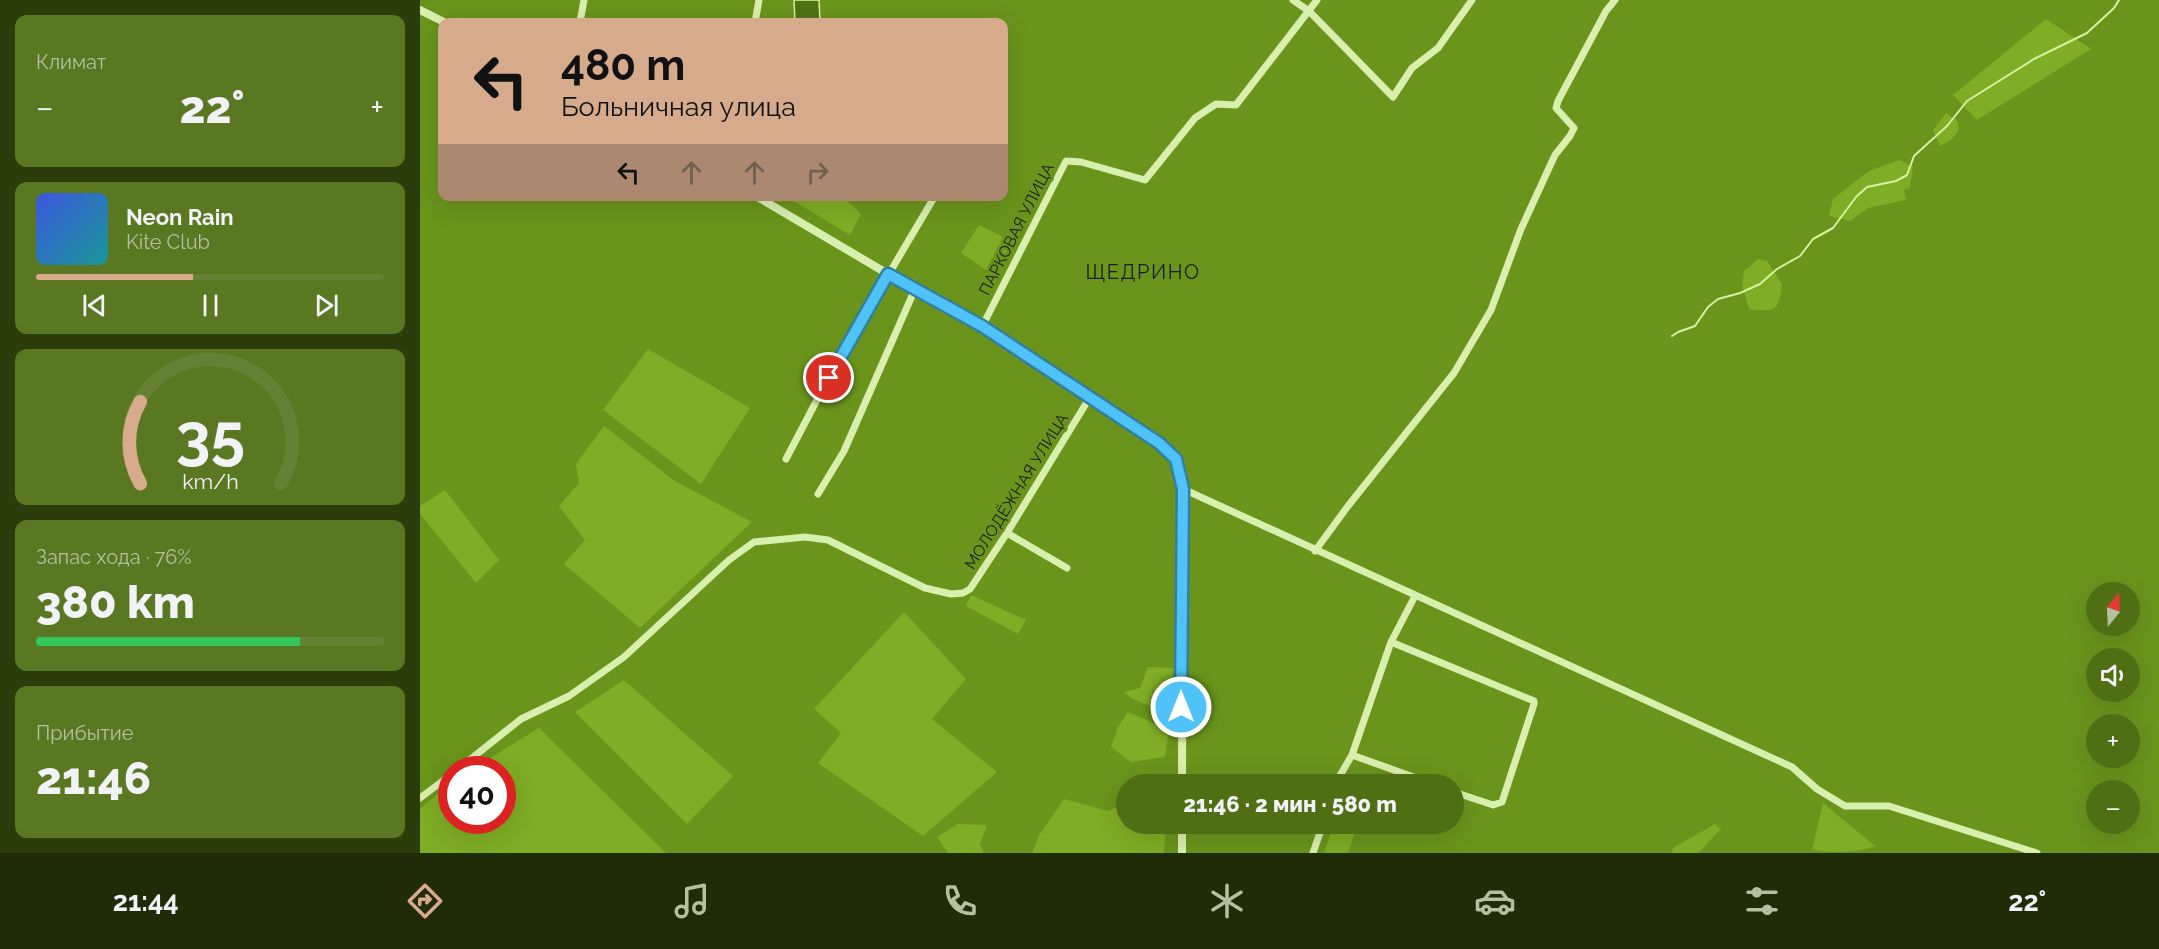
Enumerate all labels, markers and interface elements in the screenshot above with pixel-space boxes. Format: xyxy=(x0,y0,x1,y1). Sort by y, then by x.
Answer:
text: 480 m xyxy=(561,41,685,90)
icon: left xyxy=(462,42,540,120)
text: Климат xyxy=(36,50,106,74)
text: 22° xyxy=(179,81,245,134)
text: − xyxy=(36,88,54,127)
text: + xyxy=(370,88,384,127)
text: Больничная улица xyxy=(561,91,796,122)
icon: left xyxy=(612,156,645,189)
icon: ahead xyxy=(675,156,708,189)
icon: ahead xyxy=(738,156,771,189)
icon: right xyxy=(801,156,834,189)
street label: ПАРКОВАЯ УЛИЦА xyxy=(975,160,1058,298)
text: Neon Rain xyxy=(126,204,234,230)
text: Kite Club xyxy=(126,230,210,254)
district label: ЩЕДРИНО xyxy=(1086,260,1200,284)
icon: previous xyxy=(78,289,111,322)
icon: pause xyxy=(194,289,227,322)
icon: next xyxy=(310,289,343,322)
pin xyxy=(803,352,854,403)
icon: arrive xyxy=(812,361,845,394)
text: 35 xyxy=(175,399,245,473)
street label: МОЛОДЁЖНАЯ УЛИЦА xyxy=(960,409,1072,573)
text: km/h xyxy=(182,469,238,494)
text: Запас хода · 76% xyxy=(36,545,192,569)
text: 380 km xyxy=(36,576,195,629)
north arrow xyxy=(2086,582,2140,636)
map controls xyxy=(2086,582,2140,834)
button: sound xyxy=(2086,648,2140,702)
position arrow xyxy=(1149,675,1213,739)
button: + xyxy=(2086,714,2140,768)
text: Прибытие xyxy=(36,721,133,745)
text: 21:46 xyxy=(36,752,151,805)
speed limit sign: 40 xyxy=(438,756,516,834)
button: − xyxy=(2086,780,2140,834)
text: 21:46 · 2 мин · 580 m xyxy=(1183,791,1397,817)
icon: directions xyxy=(404,880,446,922)
icon: music xyxy=(671,880,713,922)
icon: phone xyxy=(939,880,981,922)
icon: climate xyxy=(1206,880,1248,922)
icon: car xyxy=(1474,880,1516,922)
icon: filters xyxy=(1741,880,1783,922)
text: 21:44 xyxy=(113,886,179,917)
text: 22° xyxy=(2008,886,2046,917)

